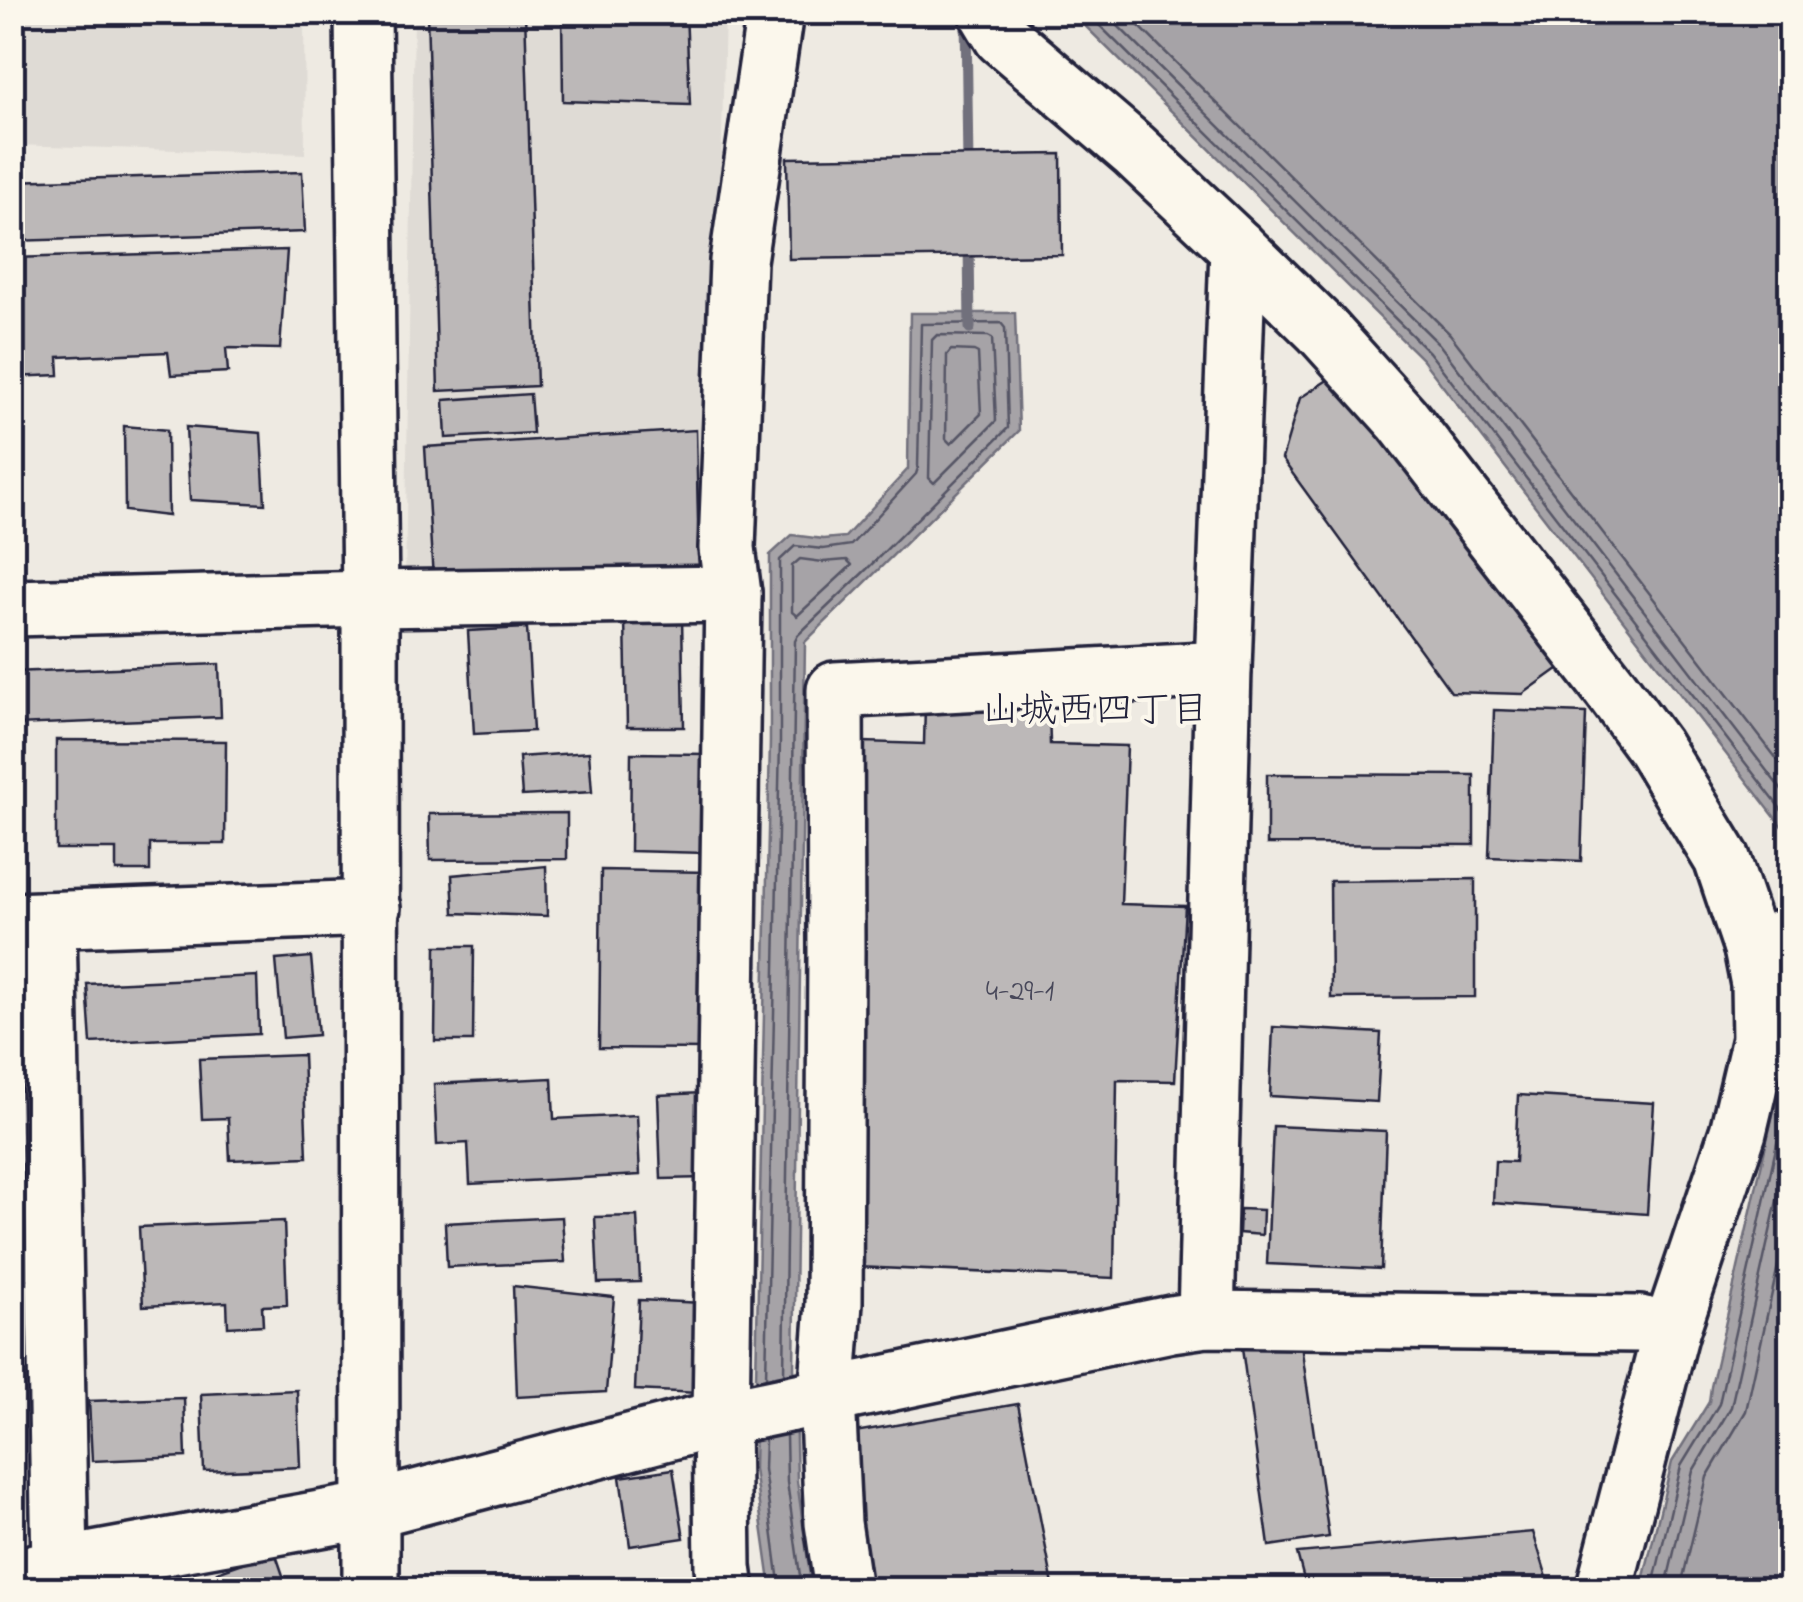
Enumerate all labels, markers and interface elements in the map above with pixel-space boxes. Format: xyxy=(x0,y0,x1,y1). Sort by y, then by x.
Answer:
district label: 山城西四丁目 xyxy=(981,684,1209,740)
house number: 4-29-1 xyxy=(986,971,1054,1015)

